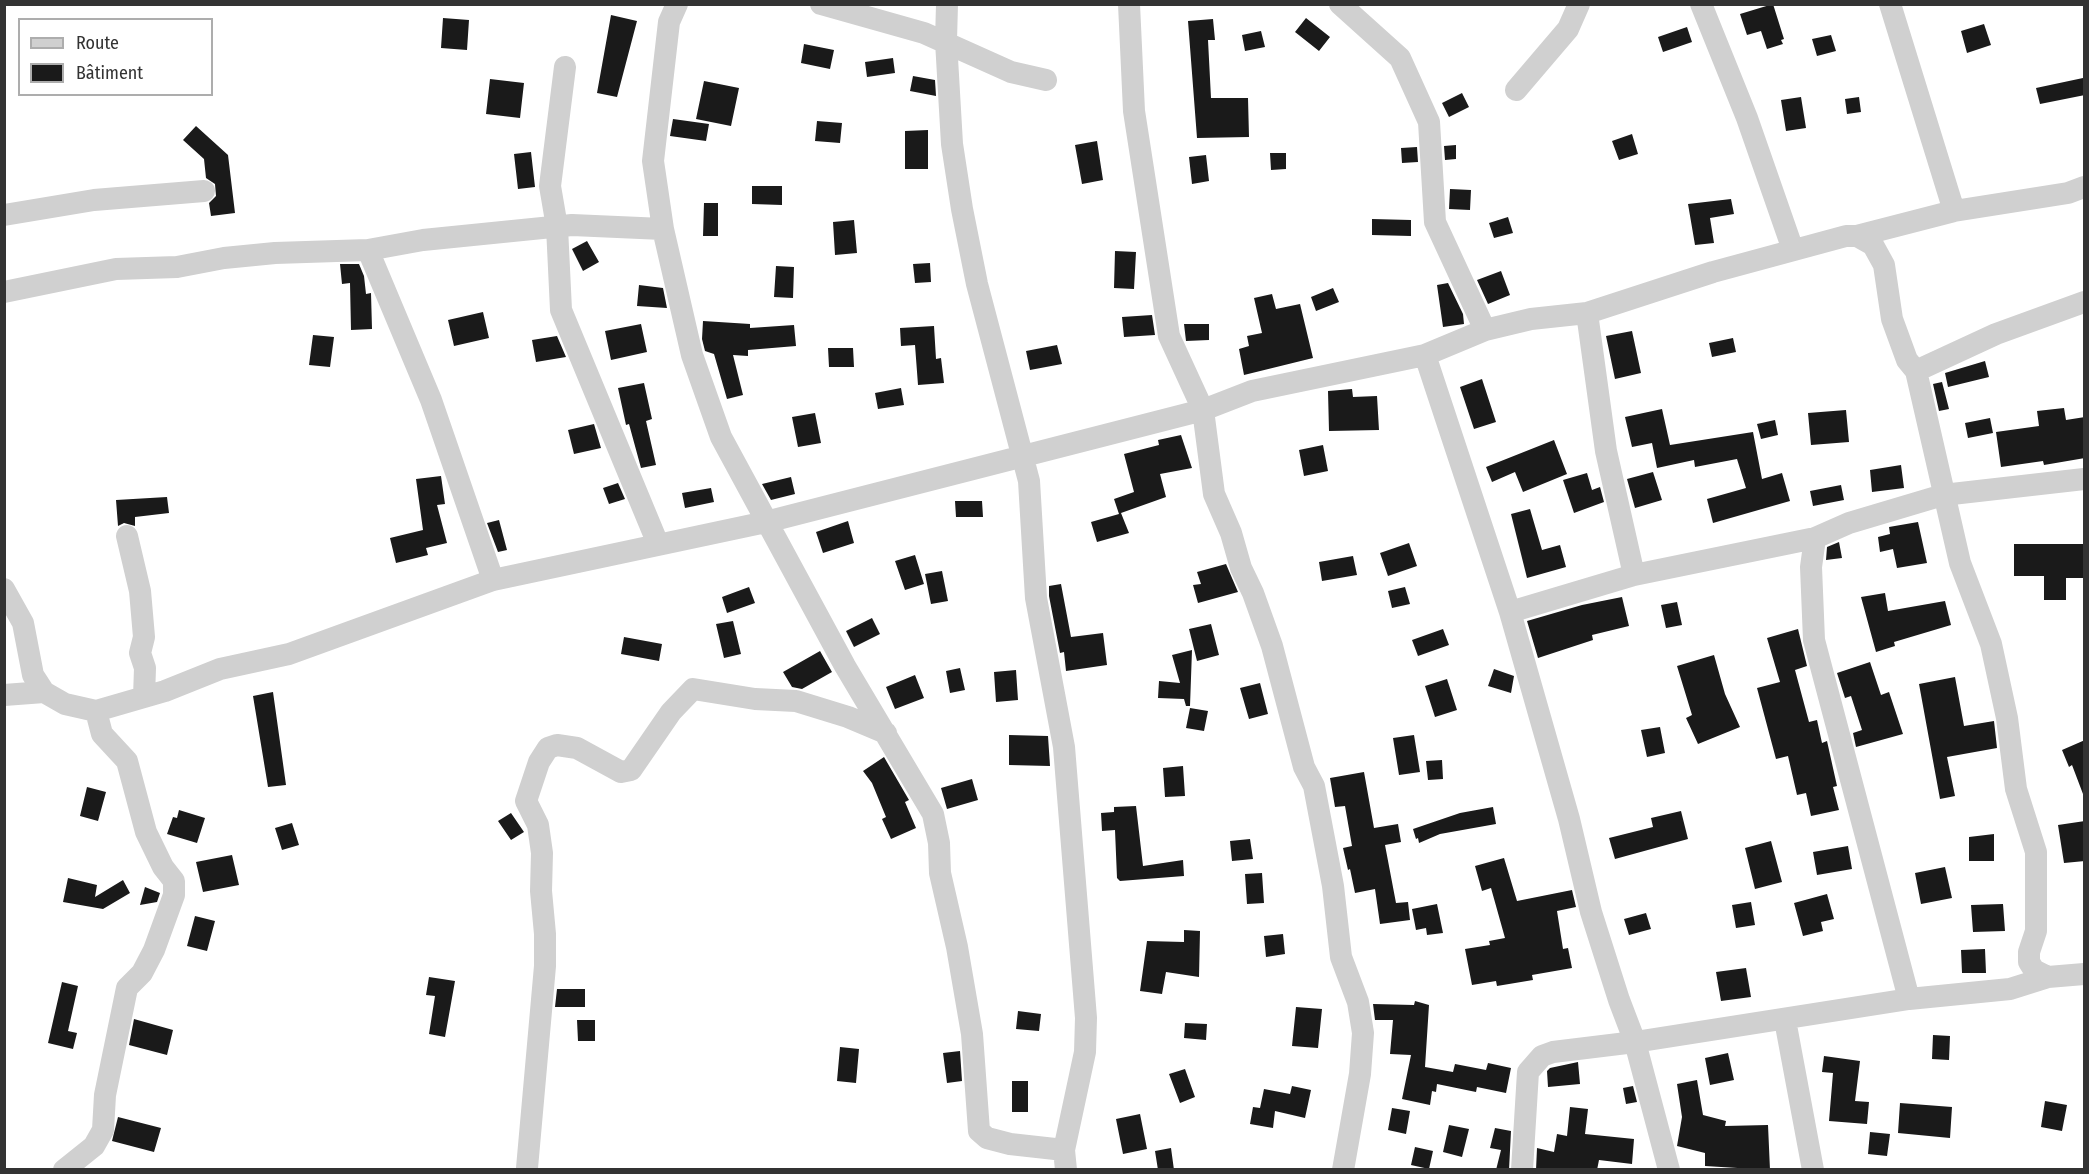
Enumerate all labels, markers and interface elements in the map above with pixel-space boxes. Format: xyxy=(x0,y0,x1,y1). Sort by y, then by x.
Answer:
legend xyxy=(18,18,213,96)
text: Route xyxy=(76,32,119,54)
text: Bâtiment xyxy=(76,62,143,84)

